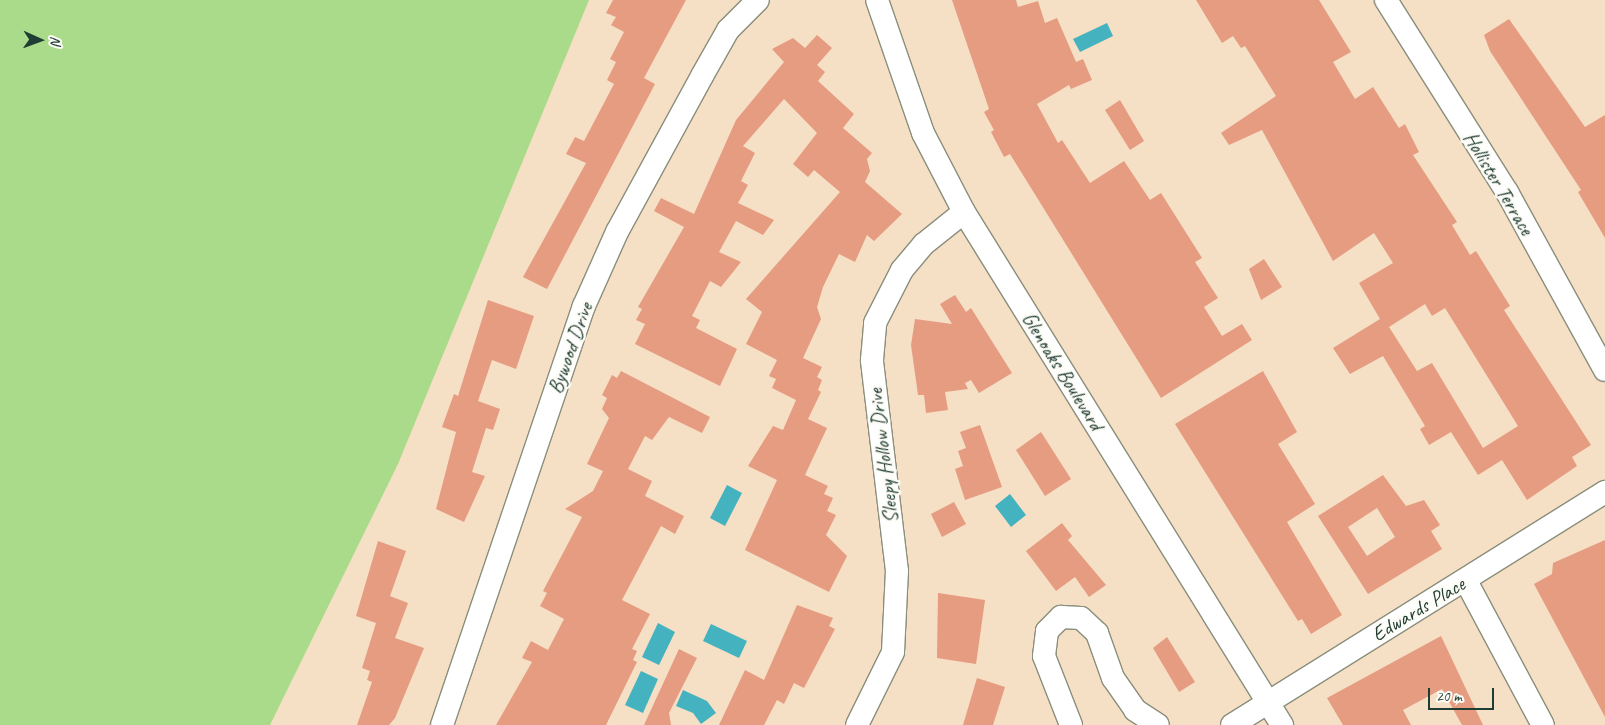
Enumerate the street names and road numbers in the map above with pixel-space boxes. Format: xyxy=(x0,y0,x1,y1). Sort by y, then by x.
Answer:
street label: Hollister Terrace xyxy=(1458,127,1540,239)
street label: Bywood Drive xyxy=(542,299,598,397)
street label: Glenoaks Boulevard xyxy=(1017,307,1109,435)
street label: Sleepy Hollow Drive xyxy=(862,387,904,525)
street label: Edwards Place xyxy=(1367,571,1469,647)

